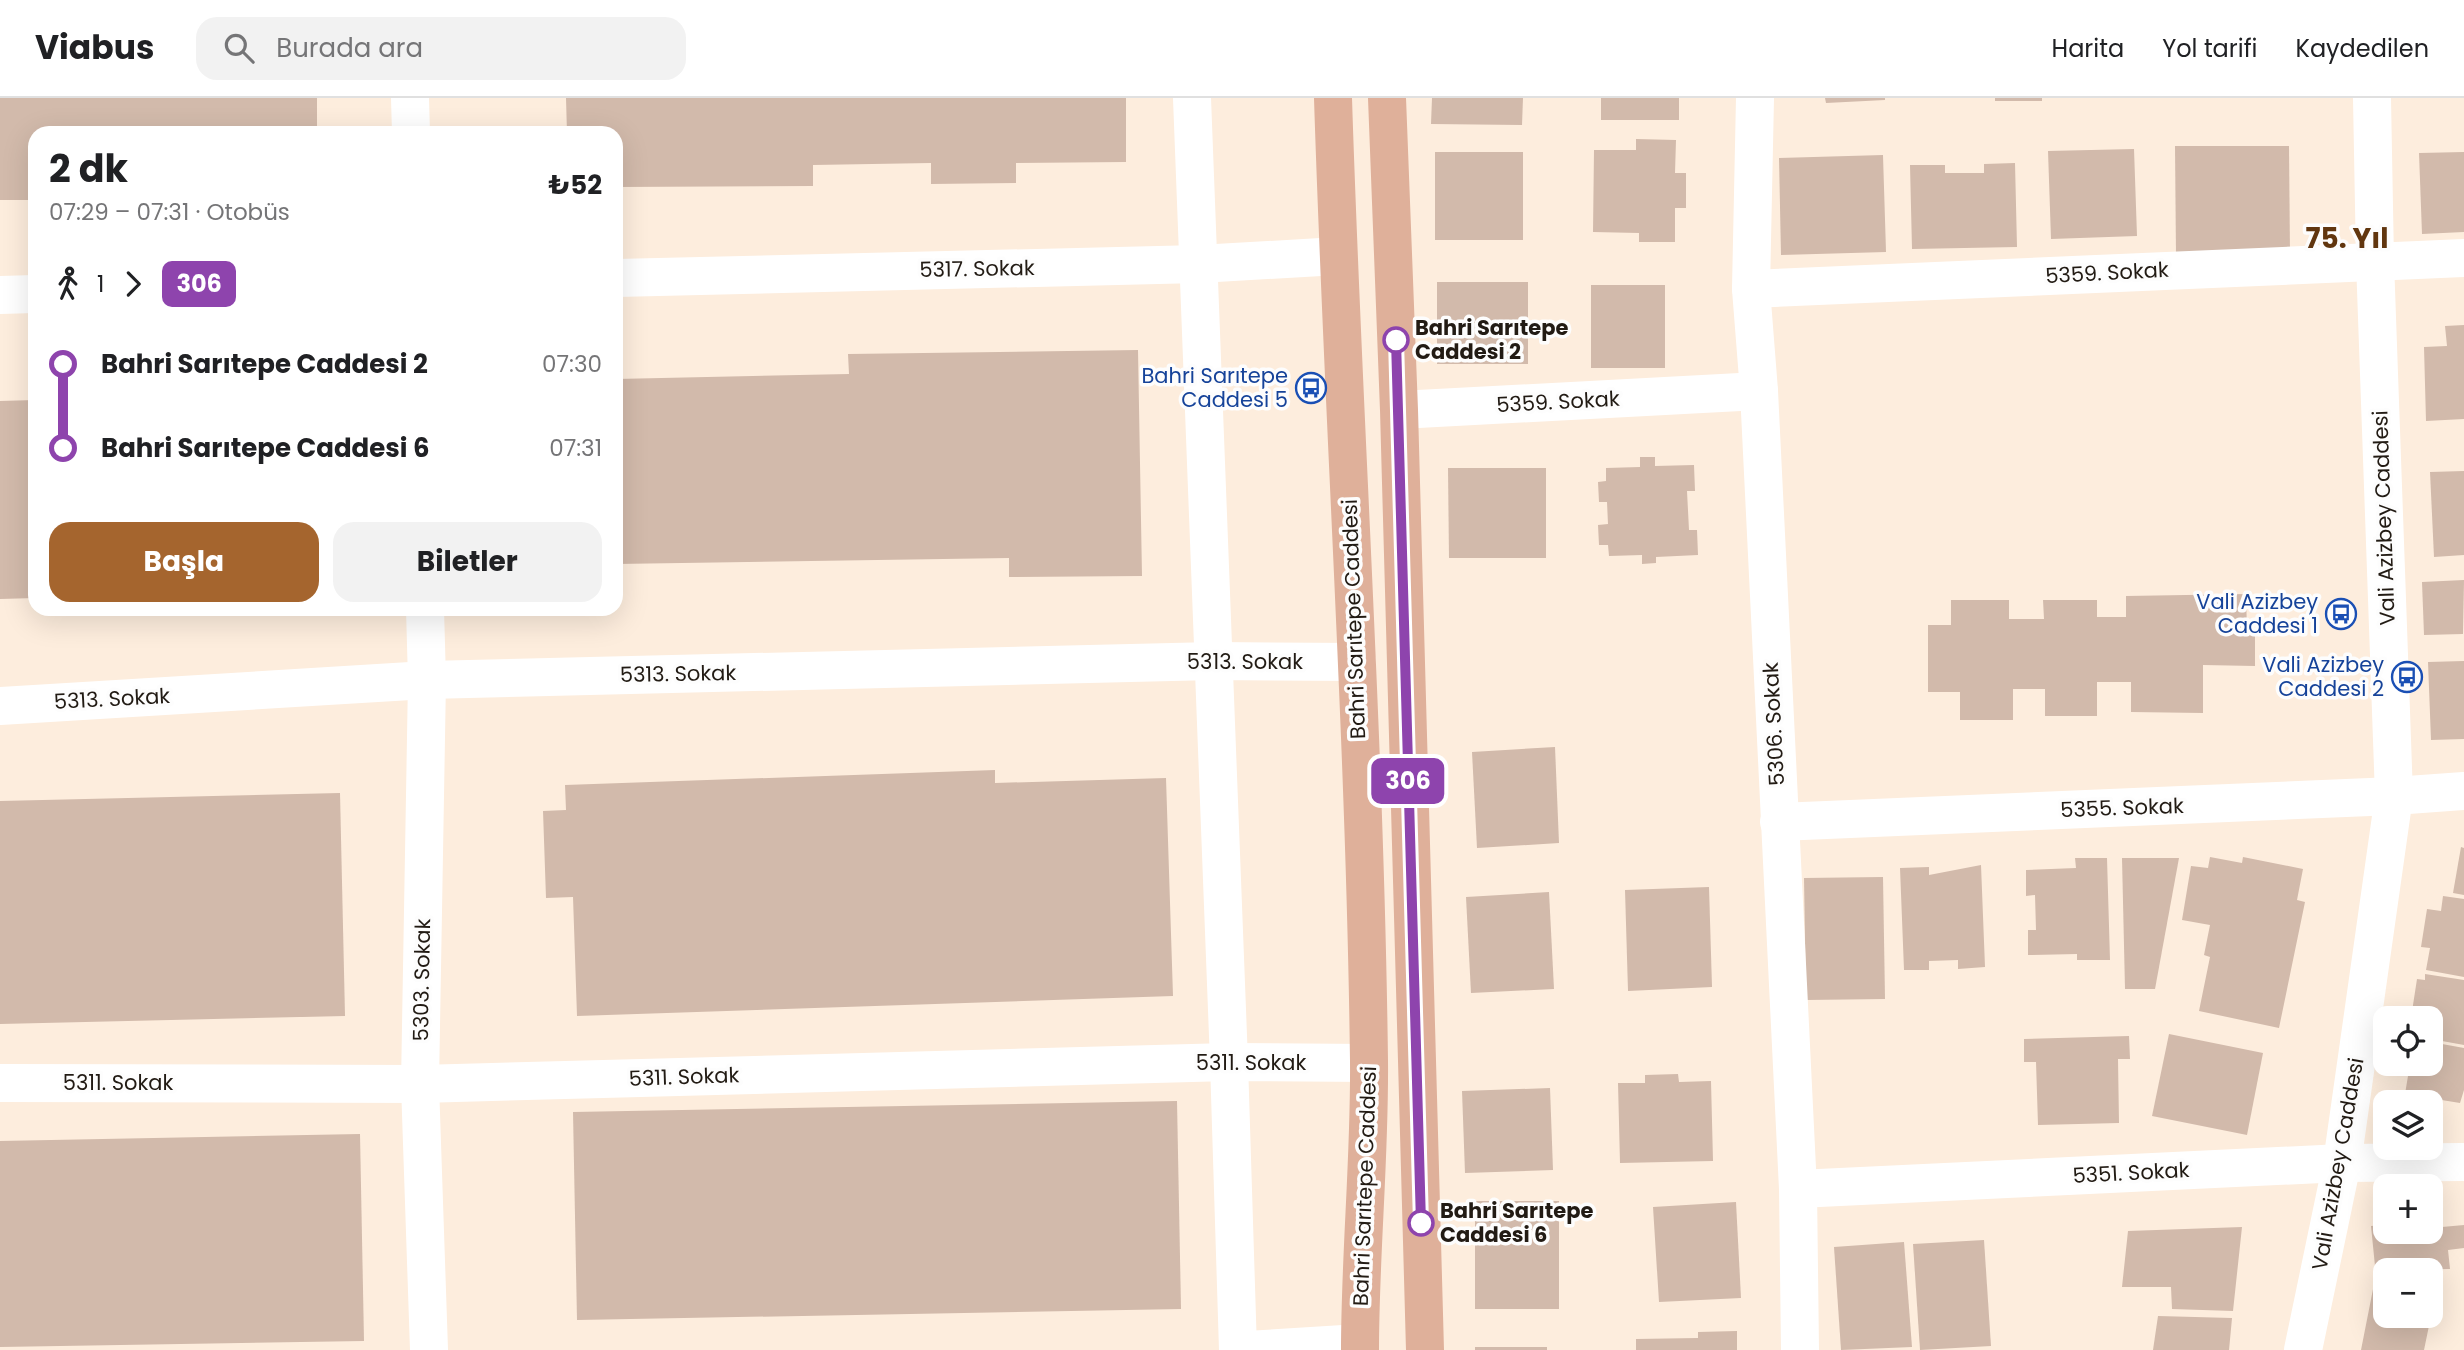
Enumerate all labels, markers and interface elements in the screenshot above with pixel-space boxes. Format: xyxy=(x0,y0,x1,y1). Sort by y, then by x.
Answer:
search box xyxy=(196,17,686,80)
text: Viabus xyxy=(35,24,154,71)
icon: search xyxy=(220,29,258,67)
text: Burada ara xyxy=(276,30,423,66)
text: Harita xyxy=(2052,32,2124,65)
text: Yol tarifi xyxy=(2162,32,2258,65)
text: Kaydedilen xyxy=(2296,32,2429,65)
text: 2 dk xyxy=(49,142,128,195)
text: ₺52 xyxy=(549,167,602,203)
text: 07:29 – 07:31 · Otobüs xyxy=(49,196,290,228)
district label: 75. Yıl xyxy=(2305,219,2389,258)
street label: 5317. Sokak xyxy=(919,253,1035,284)
street label: 5359. Sokak xyxy=(2045,255,2170,290)
icon: walk xyxy=(49,265,87,303)
icon: forward xyxy=(114,265,152,303)
text: 306 xyxy=(176,267,222,300)
text: 1 xyxy=(97,268,104,300)
place label: Bahri Sarıtepe Caddesi 2 xyxy=(1415,313,1569,366)
marker: Bahri Sarıtepe Caddesi 2 xyxy=(1383,327,1409,353)
text: Bahri Sarıtepe Caddesi 2 xyxy=(101,346,428,382)
text: 07:30 xyxy=(542,348,602,380)
place label: Bahri Sarıtepe Caddesi 5 xyxy=(1141,361,1288,414)
bus stop icon: Bahri Sarıtepe Caddesi 5 xyxy=(1294,371,1328,405)
street label: 5359. Sokak xyxy=(1496,384,1621,419)
street label: Vali Azizbey Caddesi xyxy=(2365,410,2402,626)
text: Bahri Sarıtepe Caddesi 6 xyxy=(101,430,430,466)
text: 07:31 xyxy=(549,432,602,464)
street label: Bahri Sarıtepe Caddesi xyxy=(1335,499,1372,739)
button: Başla xyxy=(49,522,319,602)
button: Biletler xyxy=(333,522,602,602)
place label: Vali Azizbey Caddesi 1 xyxy=(2196,587,2318,640)
bus stop icon: Vali Azizbey Caddesi 1 xyxy=(2324,597,2358,631)
street label: 5313. Sokak xyxy=(1187,647,1303,676)
place label: Vali Azizbey Caddesi 2 xyxy=(2262,650,2384,703)
street label: 5313. Sokak xyxy=(620,658,737,689)
bus stop icon: Vali Azizbey Caddesi 2 xyxy=(2390,660,2424,694)
street label: 5306. Sokak xyxy=(1756,661,1791,787)
street label: 5313. Sokak xyxy=(53,681,171,716)
line badge: 306 xyxy=(1368,758,1448,804)
text: 306 xyxy=(1385,764,1431,797)
street label: 5355. Sokak xyxy=(2060,791,2184,824)
street label: 5303. Sokak xyxy=(406,918,437,1042)
map controls xyxy=(2373,1006,2443,1328)
button: locate xyxy=(2373,1006,2443,1076)
street label: 5311. Sokak xyxy=(1196,1048,1306,1077)
street label: Vali Azizbey Caddesi xyxy=(2305,1055,2370,1272)
street label: 5311. Sokak xyxy=(628,1060,740,1093)
street label: Bahri Sarıtepe Caddesi xyxy=(1346,1066,1383,1306)
street label: 5311. Sokak xyxy=(63,1068,173,1097)
button: layers xyxy=(2373,1090,2443,1160)
street label: 5351. Sokak xyxy=(2072,1155,2190,1190)
button: + xyxy=(2373,1174,2443,1244)
place label: Bahri Sarıtepe Caddesi 6 xyxy=(1440,1196,1594,1249)
marker: Bahri Sarıtepe Caddesi 6 xyxy=(1408,1210,1434,1236)
button: − xyxy=(2373,1258,2443,1328)

